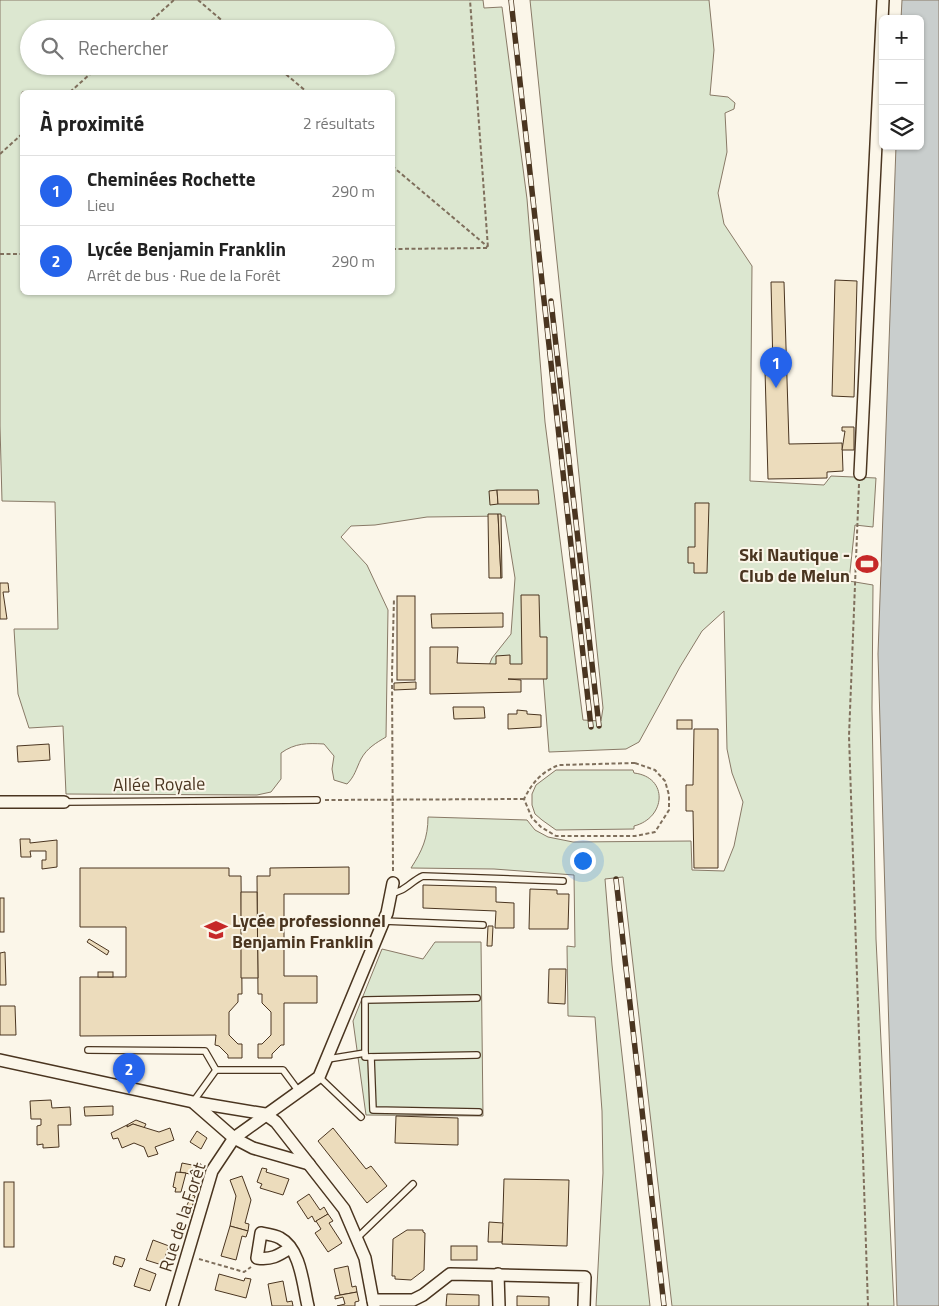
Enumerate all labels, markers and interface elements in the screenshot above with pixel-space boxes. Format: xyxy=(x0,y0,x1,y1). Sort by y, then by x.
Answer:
map controls xyxy=(879,15,924,150)
button: + xyxy=(879,15,924,60)
search box xyxy=(20,20,395,75)
text: Rechercher xyxy=(78,33,168,62)
icon: search xyxy=(38,34,66,62)
button: − xyxy=(879,60,924,105)
button: layers xyxy=(879,105,924,150)
text: À proximité xyxy=(40,107,144,139)
text: 2 résultats xyxy=(303,111,375,135)
text: Cheminées Rochette xyxy=(87,164,255,193)
text: 1 xyxy=(52,179,60,203)
text: 290 m xyxy=(331,179,375,203)
text: Lieu xyxy=(87,193,115,217)
text: Lycée Benjamin Franklin xyxy=(87,234,286,263)
text: 2 xyxy=(52,249,60,273)
text: 290 m xyxy=(331,249,375,273)
text: Arrêt de bus · Rue de la Forêt xyxy=(87,263,280,287)
pin: 1 xyxy=(760,347,792,388)
place label: Ski Nautique - Club de Melun xyxy=(739,541,850,589)
sports icon: Ski Nautique - Club de Melun xyxy=(854,551,880,577)
street label: Allée Royale xyxy=(113,770,205,798)
your location xyxy=(570,848,596,874)
place label: Lycée professionnel Benjamin Franklin xyxy=(232,907,386,955)
school or university icon: Lycée professionnel Benjamin Franklin xyxy=(203,917,229,943)
pin: 2 xyxy=(113,1053,145,1094)
street label: Rue de la Forêt xyxy=(152,1158,213,1275)

